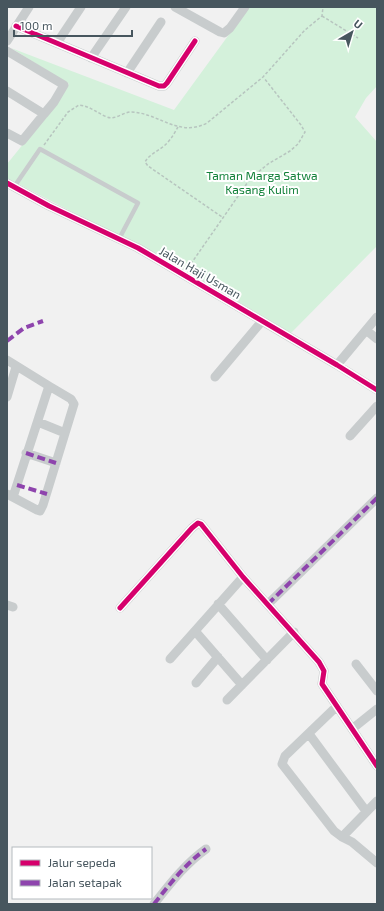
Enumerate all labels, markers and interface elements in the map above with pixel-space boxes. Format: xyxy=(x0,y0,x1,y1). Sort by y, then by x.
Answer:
scale bar xyxy=(14,12,132,38)
north arrow xyxy=(332,12,372,52)
text: U xyxy=(351,16,365,31)
text: 100 m xyxy=(20,18,52,32)
park label: Taman Marga Satwa Kasang Kulim xyxy=(206,168,318,196)
street label: Jalan Haji Usman xyxy=(157,243,244,302)
legend xyxy=(12,847,152,899)
text: Jalur sepeda xyxy=(48,855,116,869)
text: Jalan setapak xyxy=(48,875,122,889)

